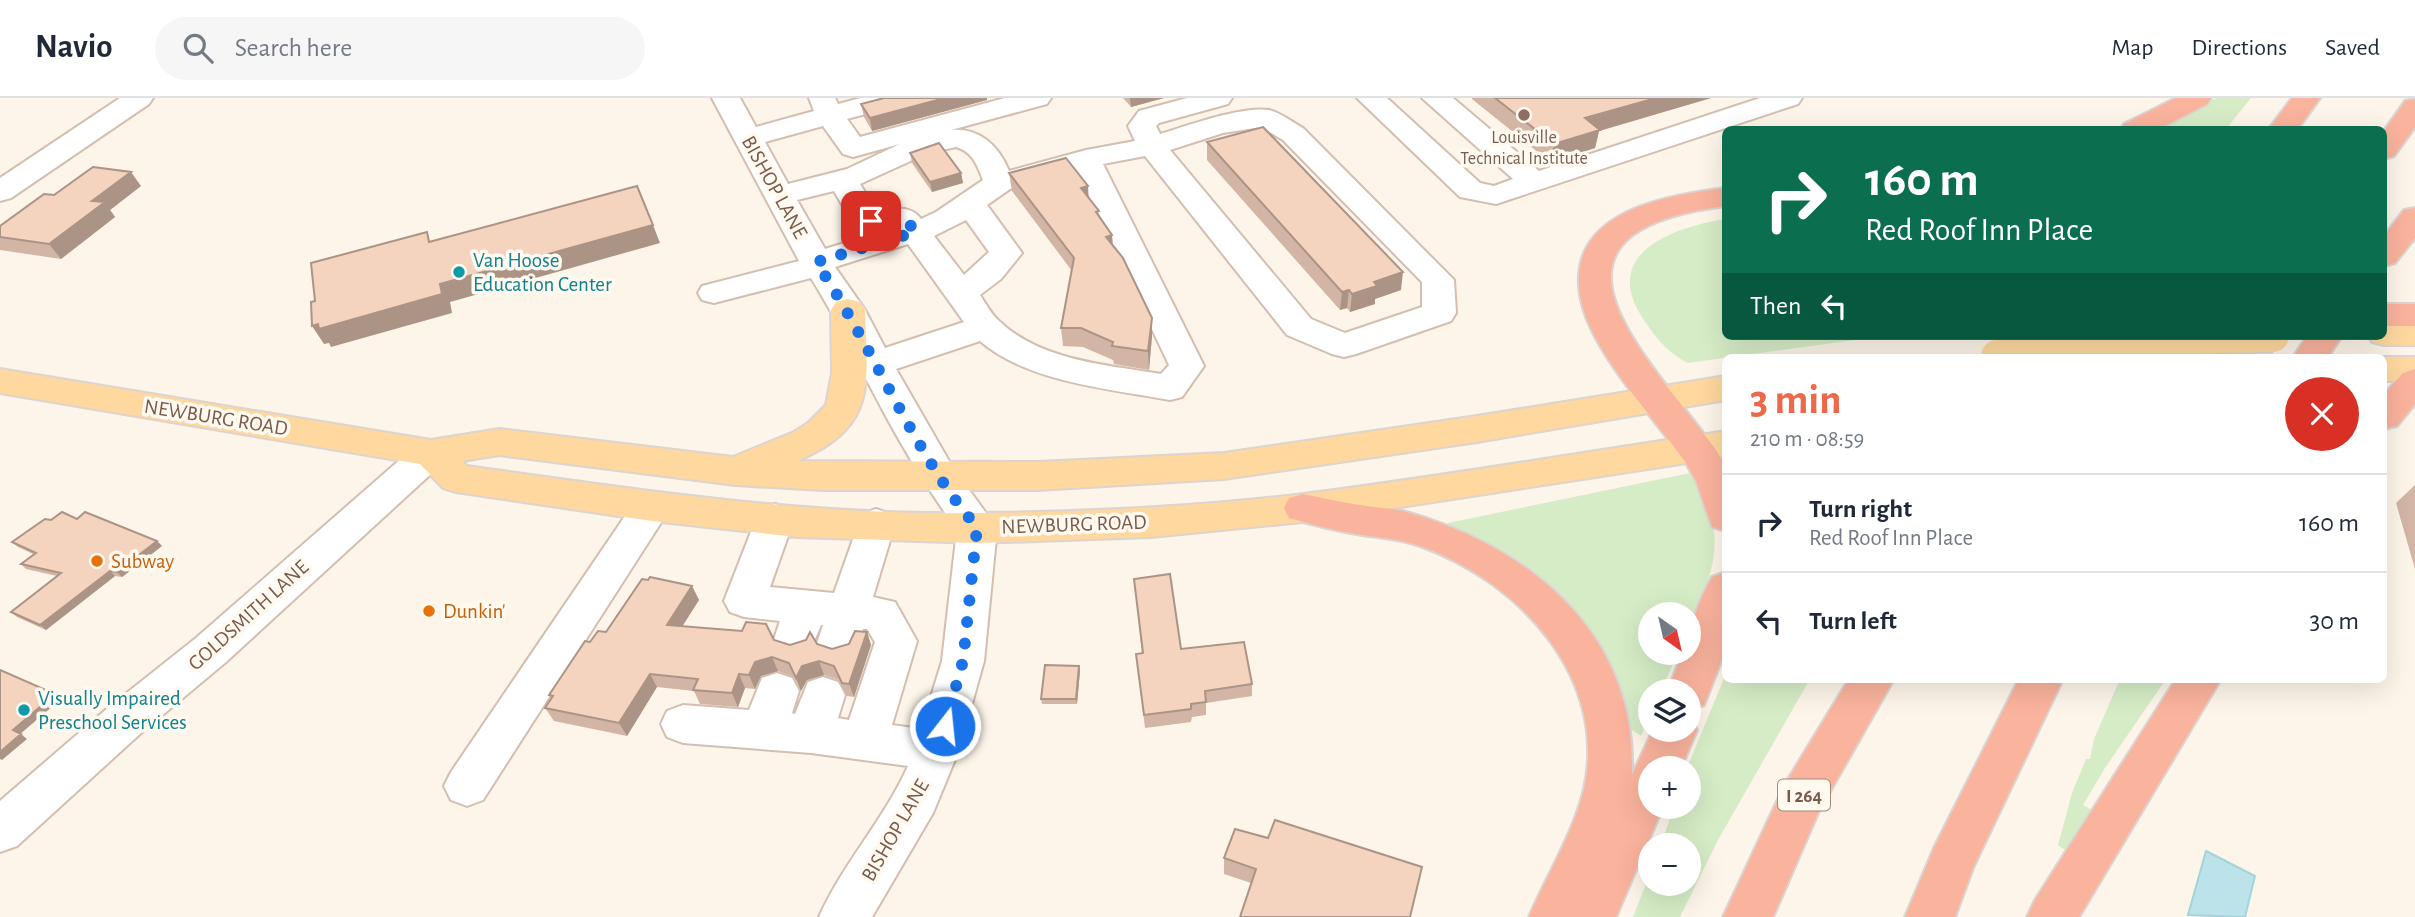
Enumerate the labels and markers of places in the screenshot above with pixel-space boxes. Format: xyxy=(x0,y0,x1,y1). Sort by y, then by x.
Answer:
marker: Louisville Technical Institute xyxy=(1516,107,1532,123)
place label: Louisville Technical Institute xyxy=(1460,129,1588,168)
pin xyxy=(841,191,901,251)
place label: Van Hoose Education Center xyxy=(473,250,612,295)
marker: Van Hoose Education Center xyxy=(451,264,467,280)
place label: Subway xyxy=(111,551,174,572)
marker: Subway xyxy=(89,553,105,569)
place label: Dunkin' xyxy=(443,601,506,622)
marker: Dunkin' xyxy=(421,603,437,619)
place label: Visually Impaired Preschool Services xyxy=(38,688,187,733)
marker: Visually Impaired Preschool Services xyxy=(16,702,32,718)

